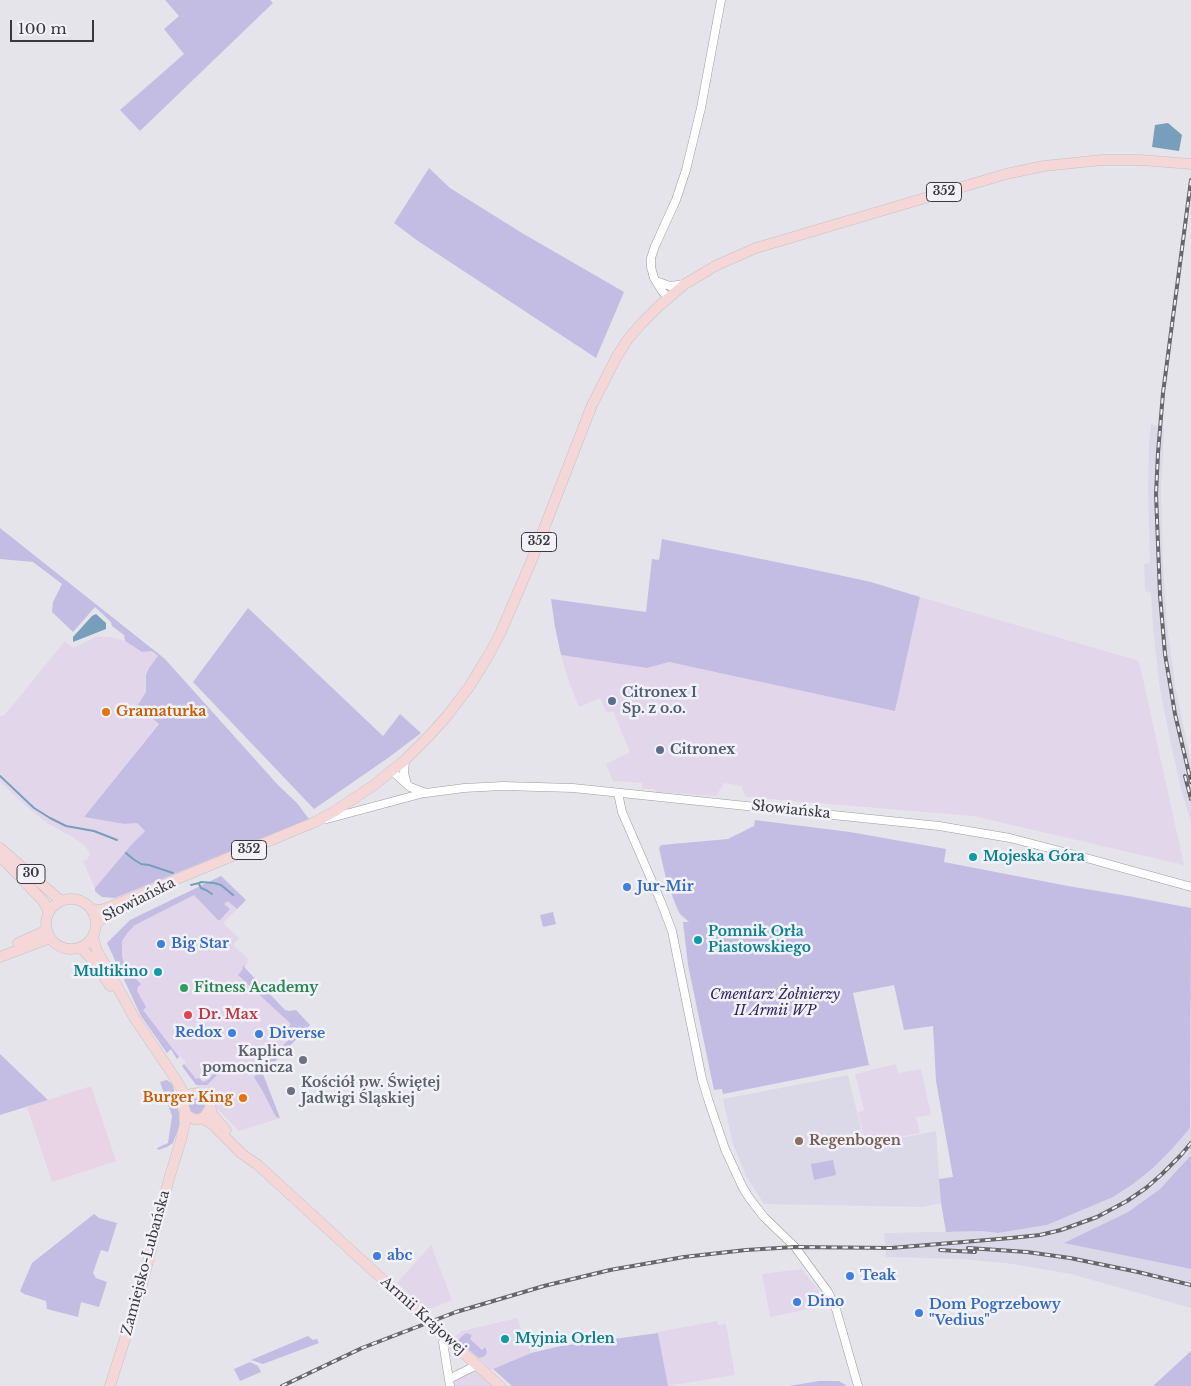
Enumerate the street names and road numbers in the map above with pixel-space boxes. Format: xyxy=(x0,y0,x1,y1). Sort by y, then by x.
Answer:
road number: 352 xyxy=(926,182,962,202)
road number: 352 xyxy=(522,532,556,552)
street label: Słowiańska xyxy=(751,798,831,822)
road number: 352 xyxy=(232,840,266,860)
road number: 30 xyxy=(17,864,45,884)
street label: Słowiańska xyxy=(100,875,178,925)
street label: Zamiejsko-Lubańska xyxy=(119,1189,173,1337)
street label: Armii Krajowej xyxy=(377,1273,469,1359)

